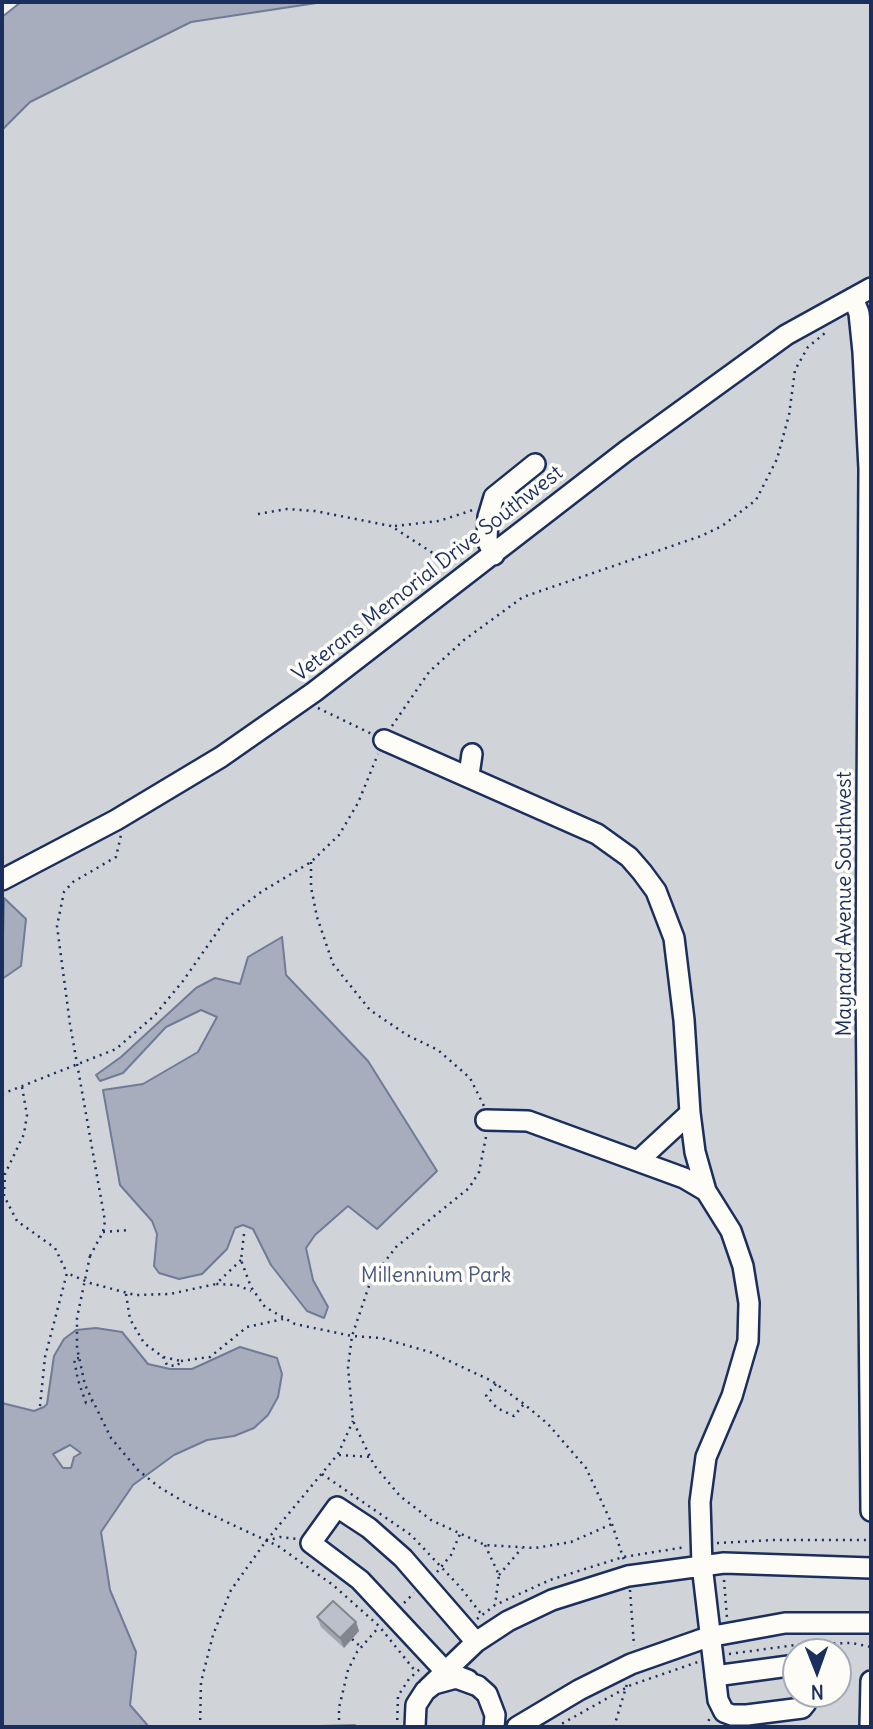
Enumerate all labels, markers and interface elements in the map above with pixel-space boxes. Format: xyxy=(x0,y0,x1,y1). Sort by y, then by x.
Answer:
street label: Veterans Memorial Drive Southwest xyxy=(288,461,568,687)
street label: Maynard Avenue Southwest xyxy=(832,771,858,1037)
park label: Millennium Park xyxy=(361,1263,511,1289)
north arrow xyxy=(782,1638,852,1708)
text: N xyxy=(811,1680,824,1704)

